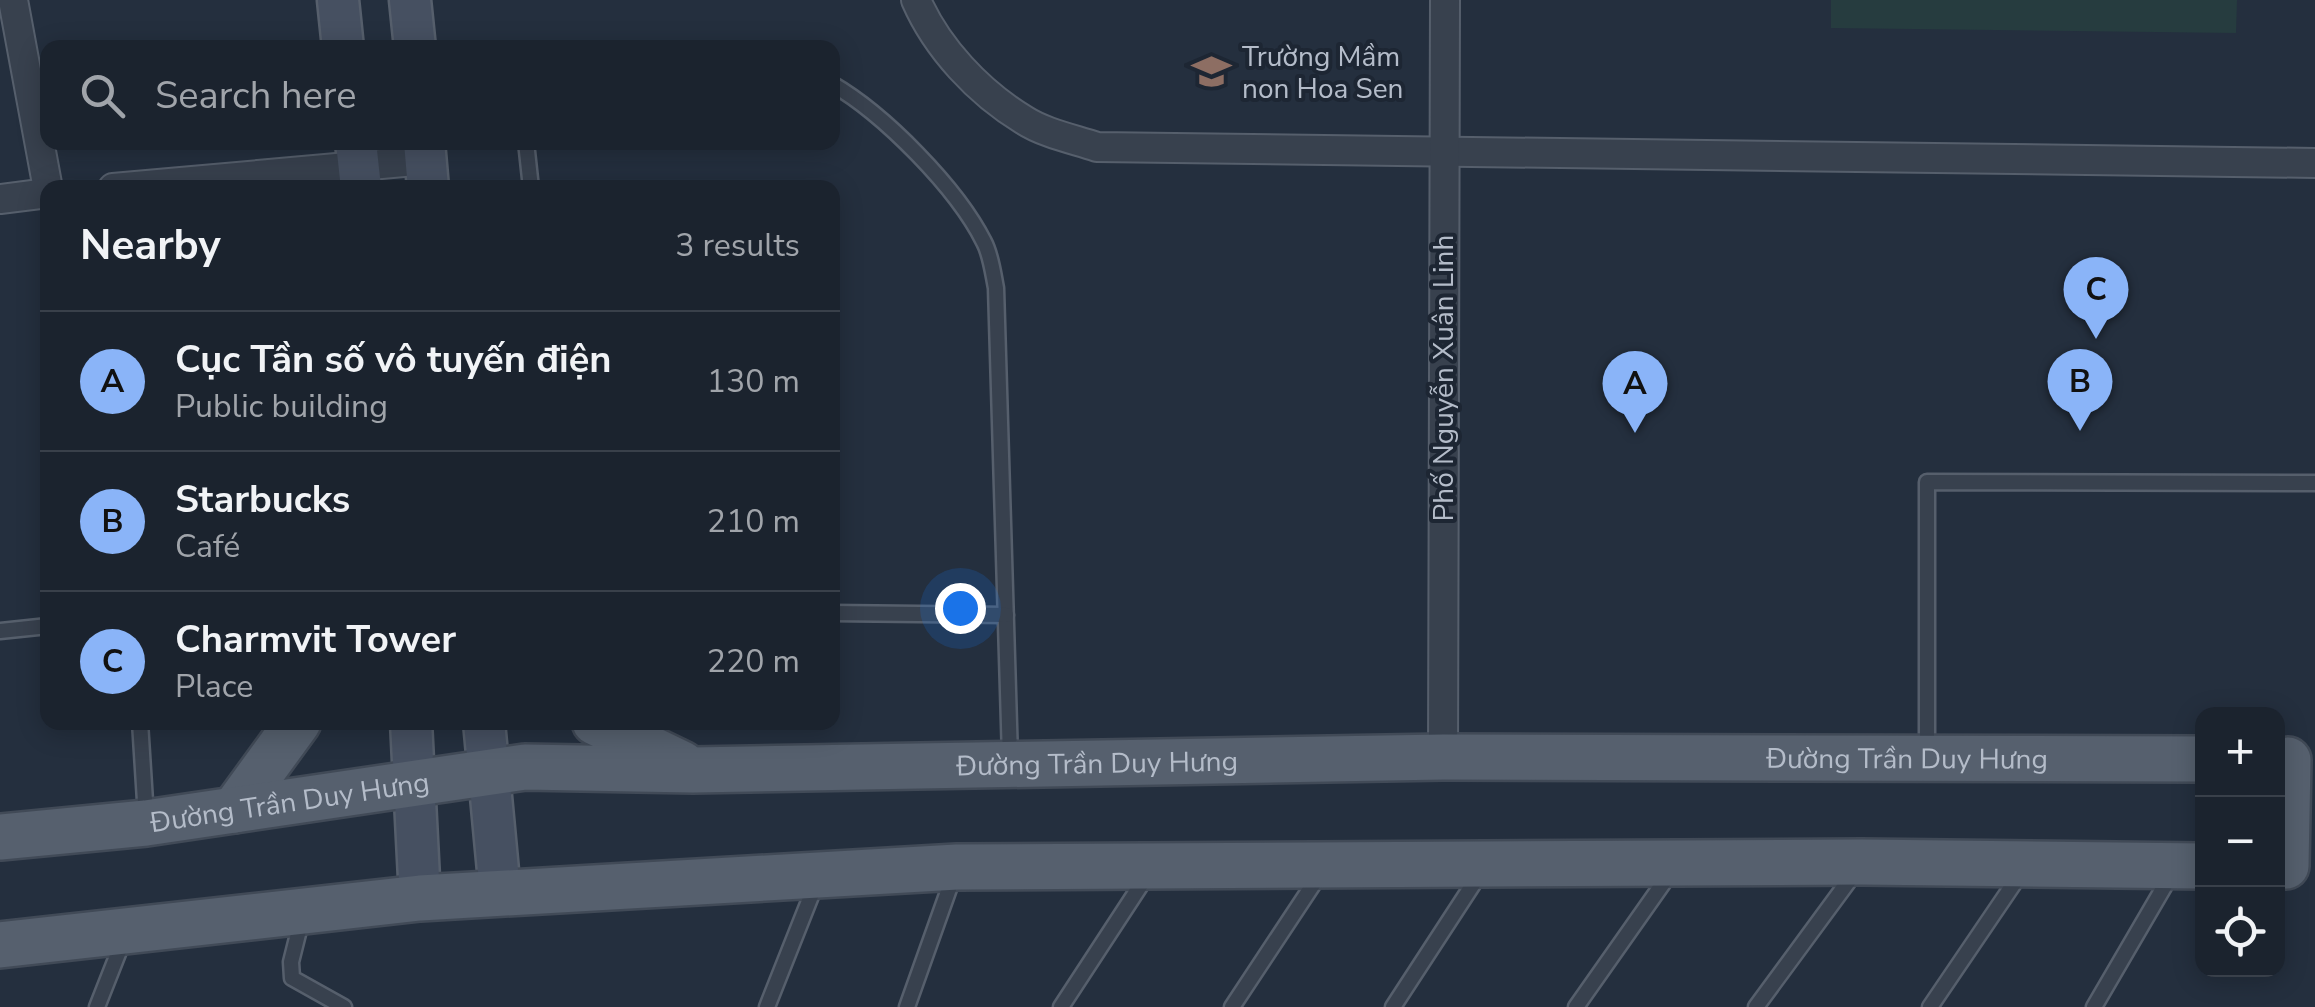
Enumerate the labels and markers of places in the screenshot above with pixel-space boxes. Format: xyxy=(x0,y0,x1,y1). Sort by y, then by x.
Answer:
place label: Trường Mầm non Hoa Sen xyxy=(1242,38,1404,108)
school or university icon: Trường Mầm non Hoa Sen xyxy=(1191,51,1233,93)
pin: C xyxy=(2064,256,2128,339)
pin: B xyxy=(2048,348,2112,431)
pin: A xyxy=(1602,350,1668,433)

